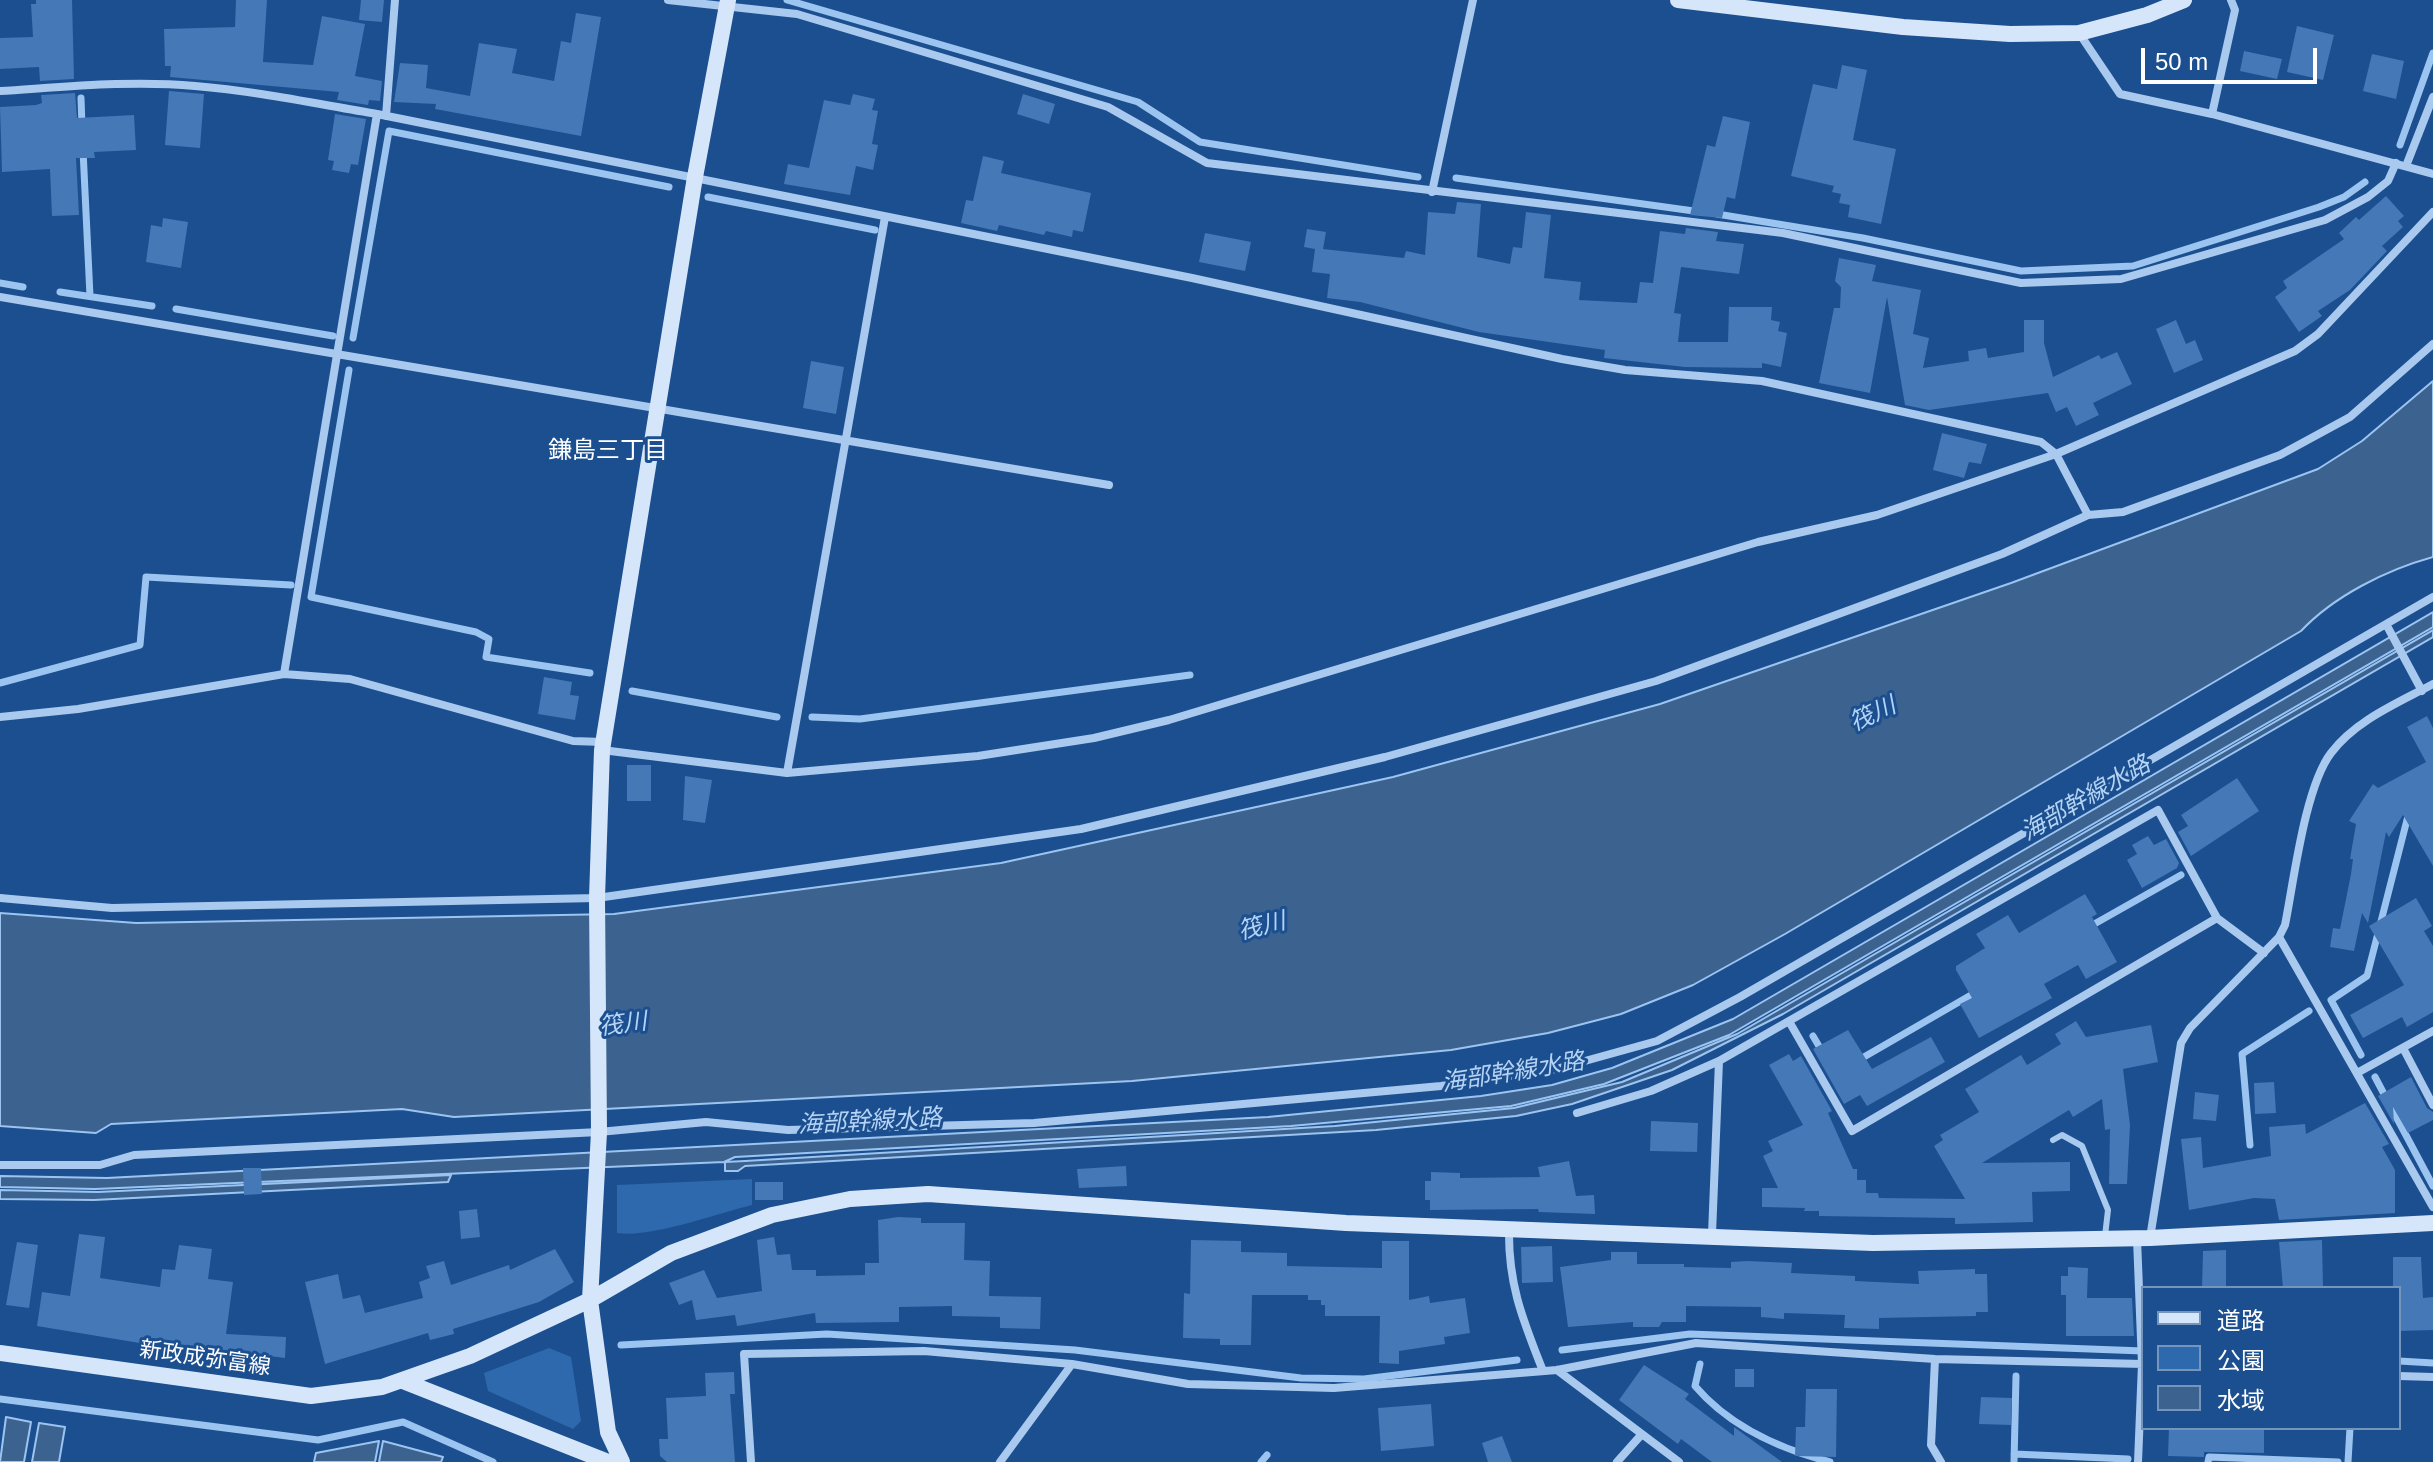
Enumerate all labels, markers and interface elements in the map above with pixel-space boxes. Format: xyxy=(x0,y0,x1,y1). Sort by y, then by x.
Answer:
scale bar xyxy=(2145,32,2321,82)
text: 50 m xyxy=(2155,48,2208,75)
district label: 鎌島三丁目 xyxy=(548,437,668,465)
water label: 筏川 xyxy=(1845,692,1901,738)
water label: 海部幹線水路 xyxy=(2016,751,2156,847)
water label: 筏川 xyxy=(1235,907,1289,947)
water label: 筏川 xyxy=(597,1008,649,1042)
water label: 海部幹線水路 xyxy=(1440,1048,1586,1098)
water label: 海部幹線水路 xyxy=(797,1104,943,1140)
legend xyxy=(2141,1286,2401,1430)
text: 道路 xyxy=(2217,1307,2265,1334)
street label: 新政成弥富線 xyxy=(138,1337,272,1381)
text: 公園 xyxy=(2217,1347,2265,1374)
text: 水域 xyxy=(2217,1387,2265,1414)

